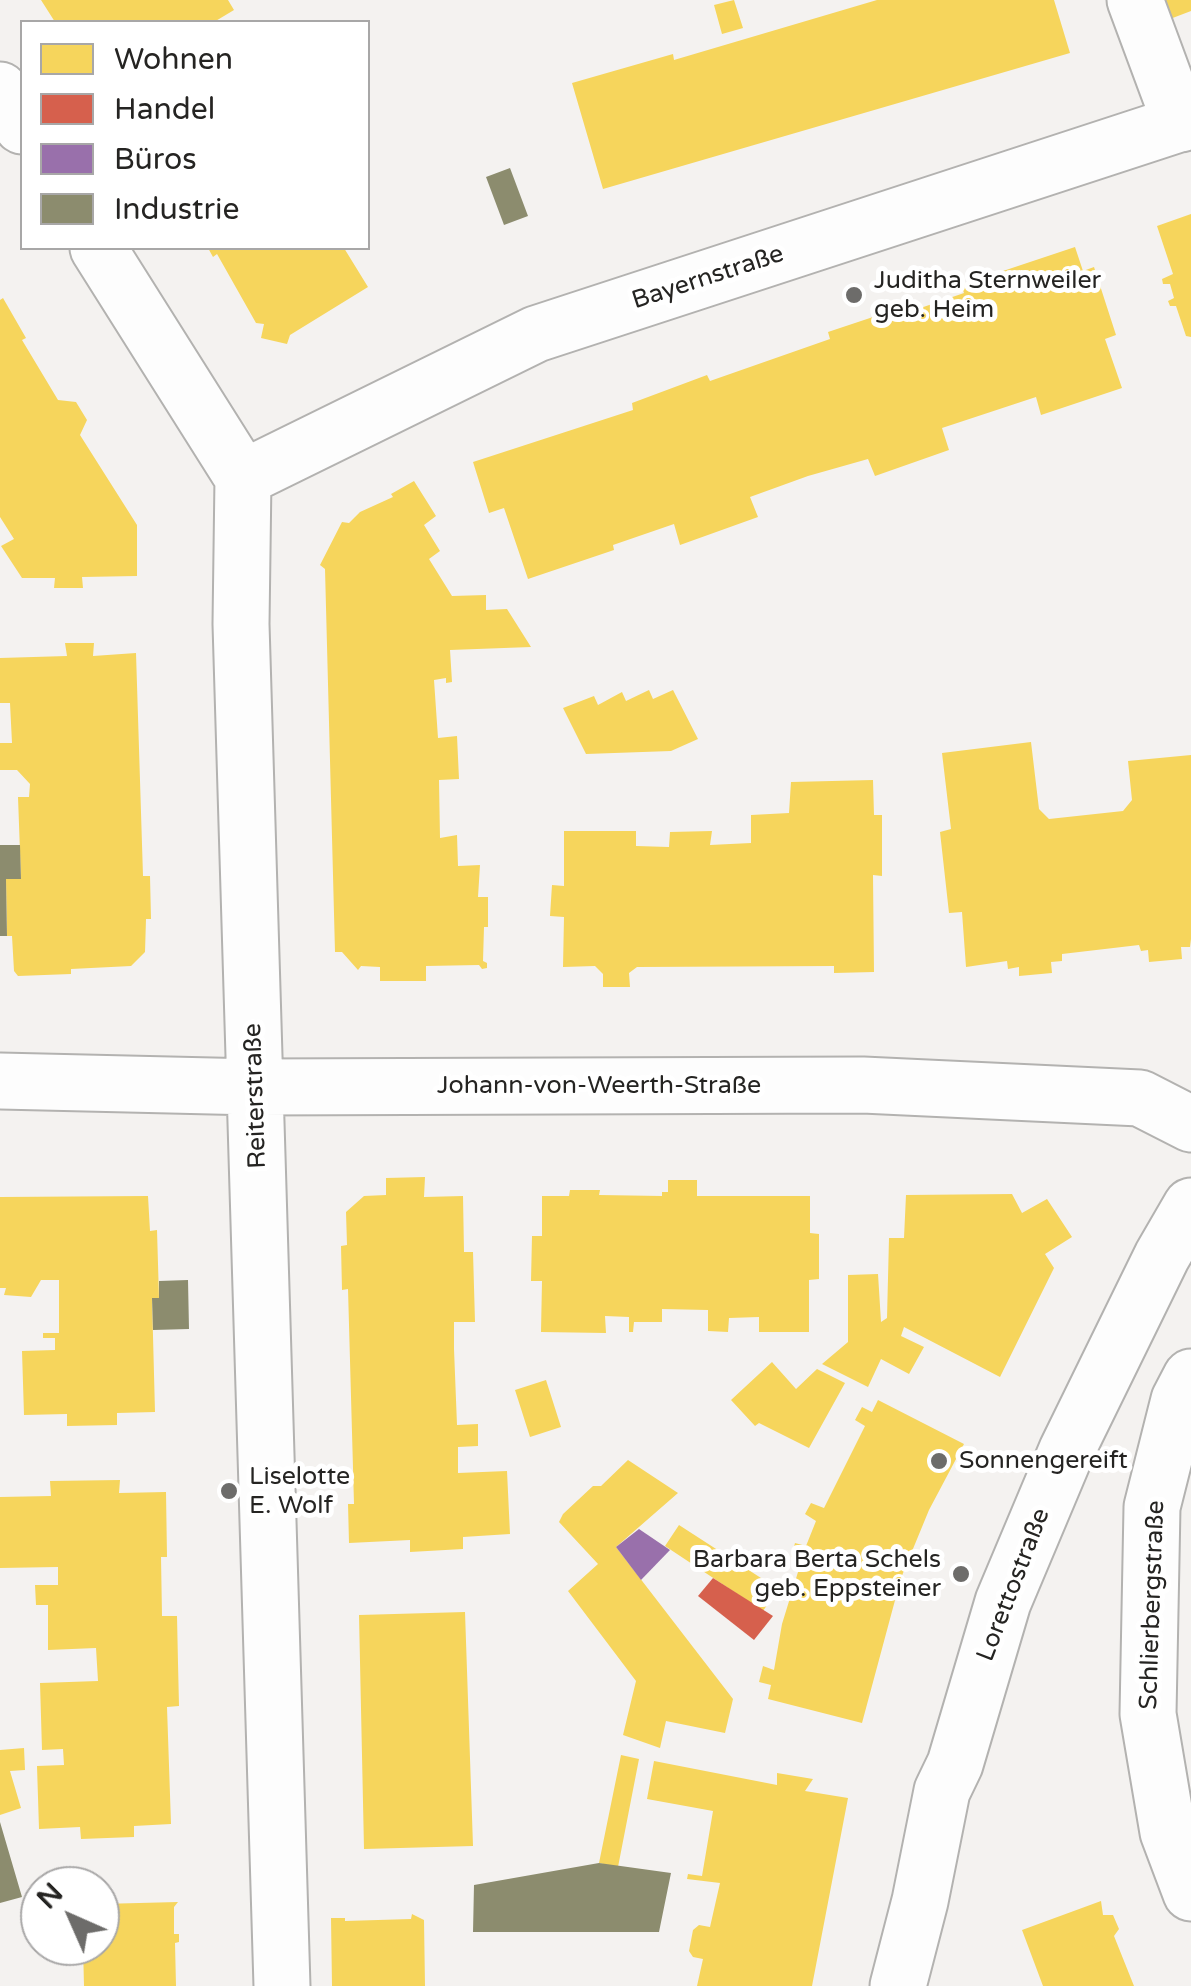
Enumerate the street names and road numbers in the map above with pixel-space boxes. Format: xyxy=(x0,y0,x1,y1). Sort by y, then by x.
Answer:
street label: Bayernstraße xyxy=(628,239,788,317)
street label: Reiterstraße xyxy=(238,1023,274,1169)
street label: Johann-von-Weerth-Straße xyxy=(437,1071,761,1101)
street label: Schlierbergstraße xyxy=(1134,1500,1172,1710)
street label: Lorettostraße xyxy=(971,1504,1057,1666)

